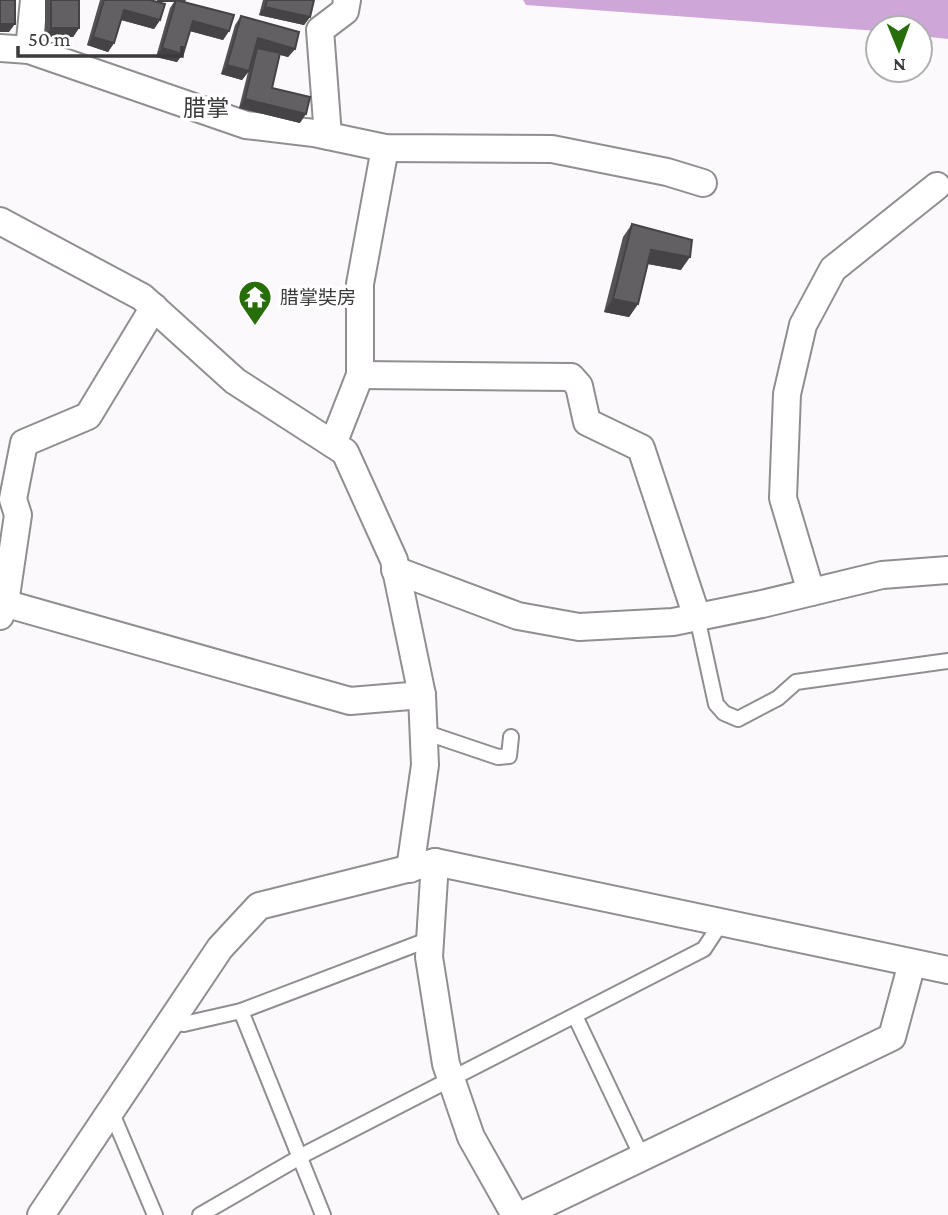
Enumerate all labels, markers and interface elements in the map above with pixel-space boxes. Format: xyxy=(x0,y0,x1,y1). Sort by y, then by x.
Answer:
scale bar xyxy=(18,14,182,58)
north arrow xyxy=(864,14,934,84)
text: 50 m xyxy=(28,27,71,51)
text: N xyxy=(893,55,906,76)
district label: 腊掌 xyxy=(183,95,229,121)
temple icon: 腊掌奘房 xyxy=(236,278,274,327)
place label: 腊掌奘房 xyxy=(280,287,356,308)

